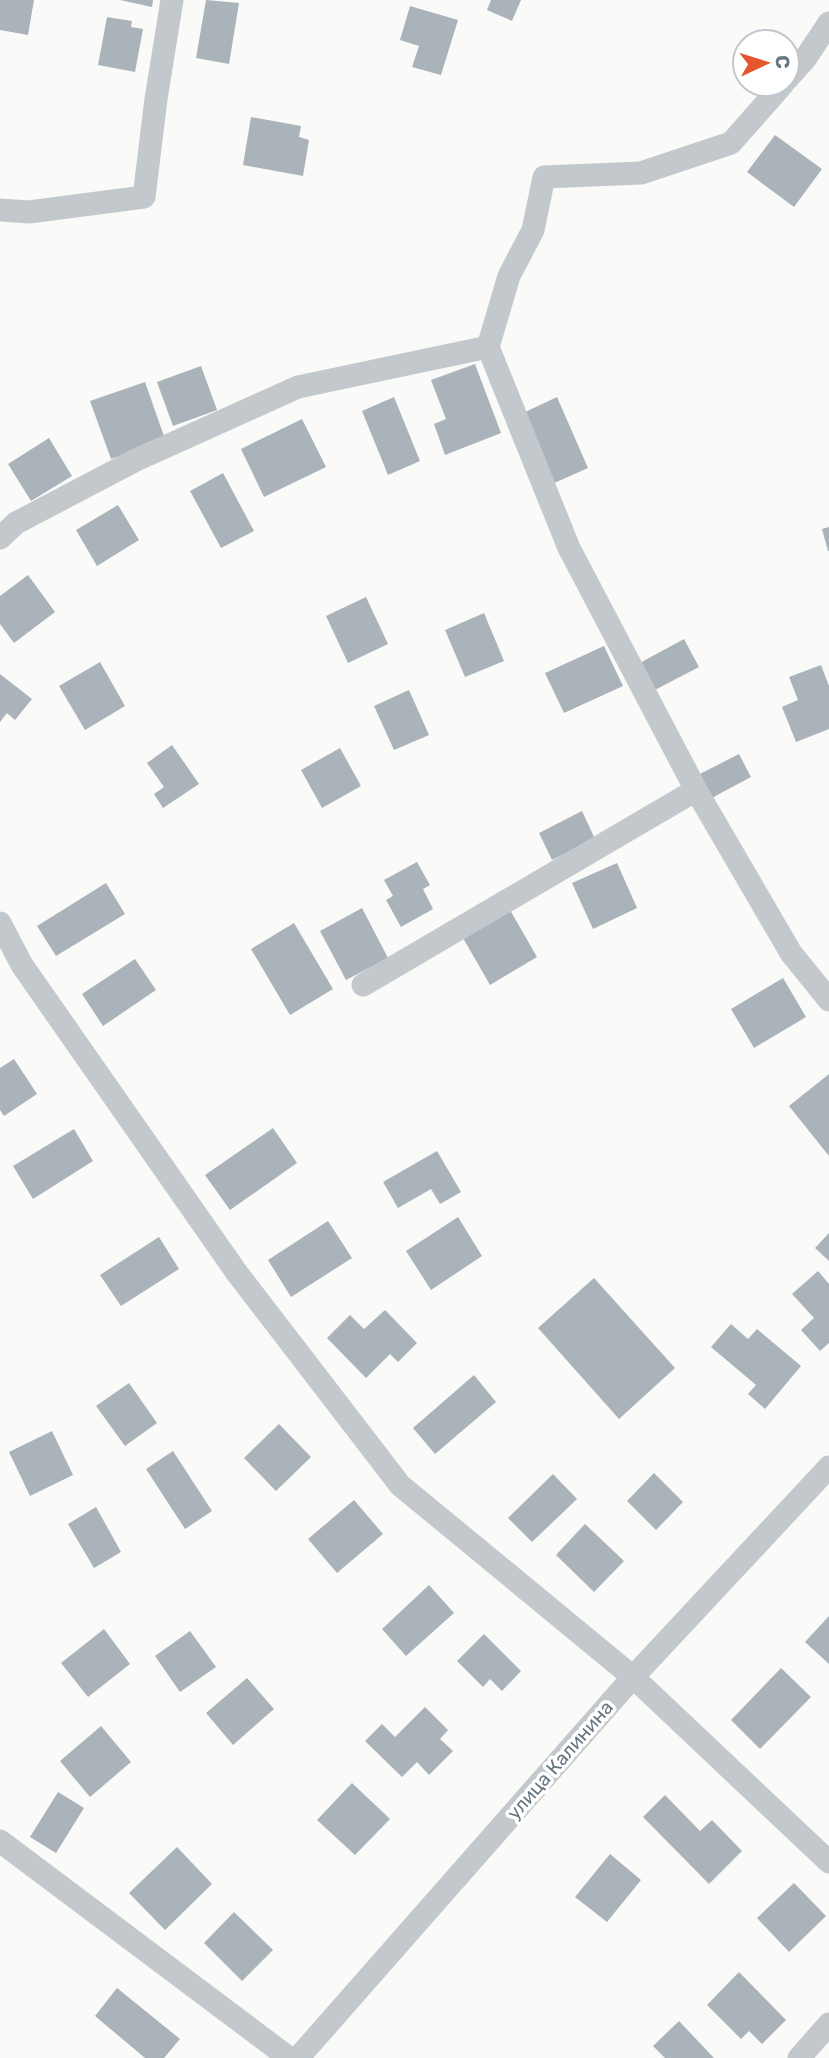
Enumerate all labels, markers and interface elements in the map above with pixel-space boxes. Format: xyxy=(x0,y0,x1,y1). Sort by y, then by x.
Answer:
north arrow xyxy=(731,28,801,98)
text: С xyxy=(771,54,794,69)
street label: улица Калинина xyxy=(502,1696,618,1824)

